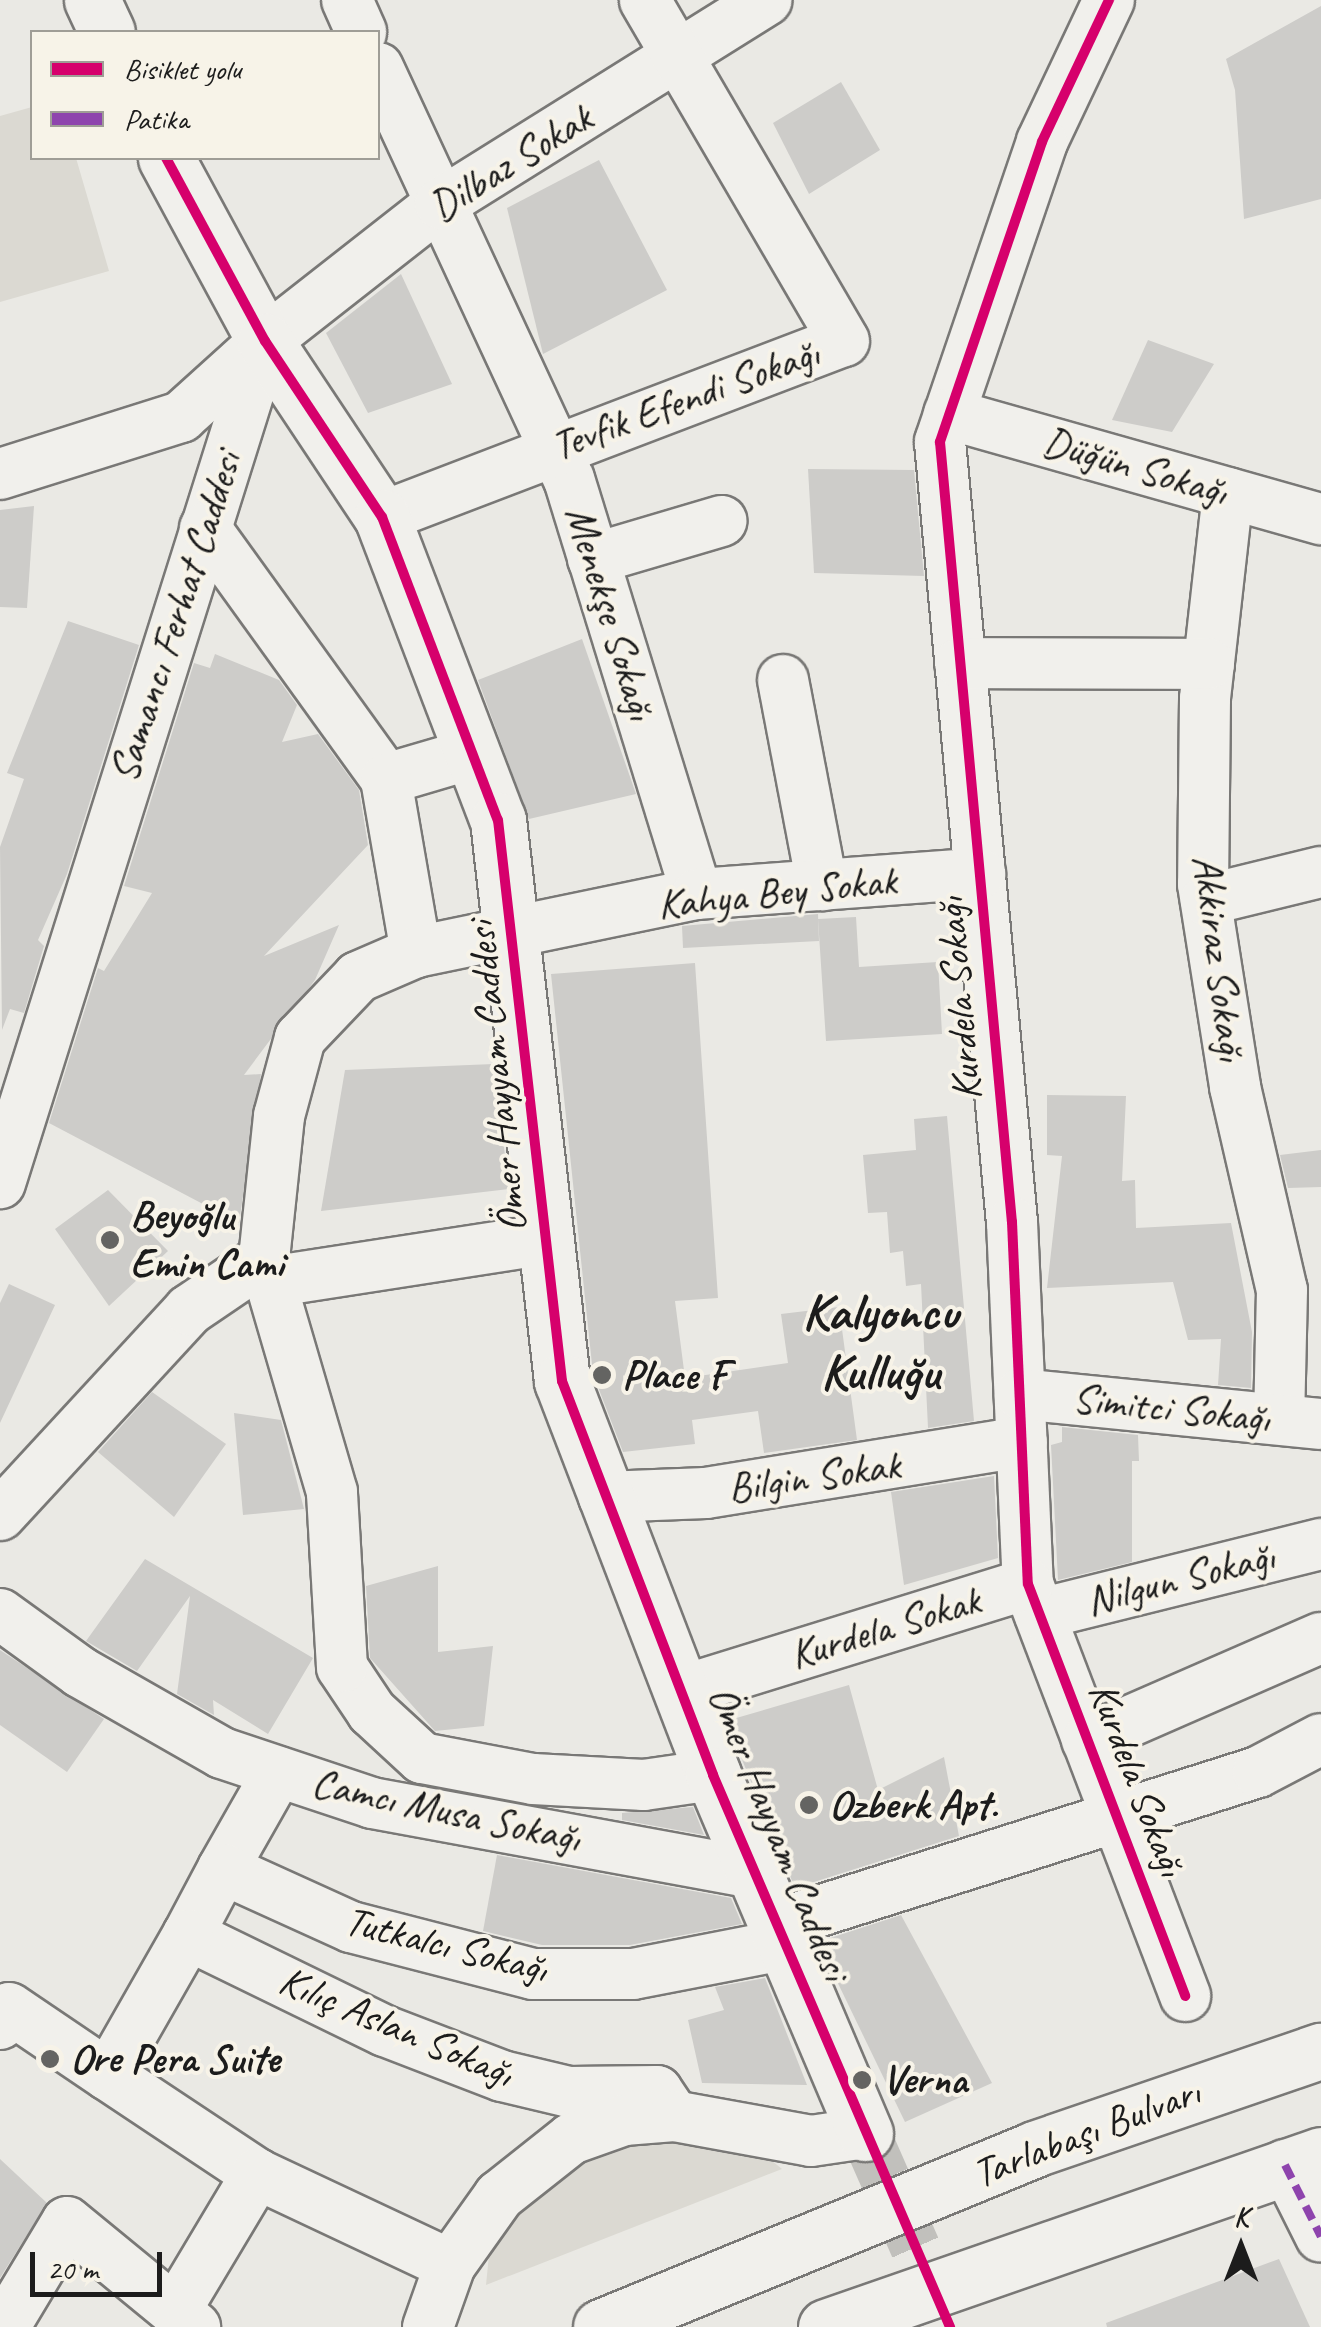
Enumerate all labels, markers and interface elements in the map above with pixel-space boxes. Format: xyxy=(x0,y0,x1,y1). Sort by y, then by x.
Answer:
legend xyxy=(30,30,380,160)
text: Bisiklet yolu xyxy=(124,50,241,88)
street label: Dilbaz Sokak xyxy=(421,94,601,232)
text: Patika xyxy=(124,100,189,138)
street label: Tevfik Efendi Sokağı xyxy=(545,329,825,471)
street label: Düğün Sokağı xyxy=(1037,417,1233,517)
street label: Samancı Ferhat Caddesi xyxy=(99,445,253,789)
street label: Menekşe Sokağı xyxy=(554,501,666,725)
street label: Akkiraz Sokağı xyxy=(1182,853,1256,1063)
street label: Kahya Bey Sokak xyxy=(655,855,899,931)
street label: Kurdela Sokağı xyxy=(925,895,993,1103)
street label: Ömer Hayyam Caddesi xyxy=(456,920,538,1234)
place label: Beyoğlu Emin Cami xyxy=(130,1191,285,1290)
marker: Beyoğlu Emin Cami xyxy=(99,1229,121,1251)
district label: Kalyoncu Kulluğu xyxy=(802,1282,958,1404)
place label: Place F xyxy=(622,1350,727,1400)
marker: Place F xyxy=(591,1364,613,1386)
street label: Simitci Sokağı xyxy=(1070,1374,1272,1444)
street label: Bilgin Sokak xyxy=(726,1440,902,1514)
street label: Nilgun Sokağı xyxy=(1082,1532,1278,1626)
street label: Kurdela Sokak xyxy=(784,1575,986,1681)
street label: Kurdela Sokağı xyxy=(1077,1675,1197,1883)
street label: Ömer Hayyam Caddesi xyxy=(696,1680,860,1986)
street label: Camcı Musa Sokağı xyxy=(308,1758,584,1864)
place label: Ozberk Apt. xyxy=(829,1780,998,1830)
marker: Ozberk Apt. xyxy=(798,1794,820,1816)
street label: Tutkalcı Sokağı xyxy=(340,1896,552,1994)
street label: Kılıç Aslan Sokağı xyxy=(272,1955,520,2099)
place label: Ore Pera Suite xyxy=(70,2034,278,2084)
marker: Ore Pera Suite xyxy=(39,2048,61,2070)
place label: Verna xyxy=(882,2055,967,2105)
street label: Tarlabaşı Bulvarı xyxy=(965,2067,1207,2199)
marker: Verna xyxy=(851,2069,873,2091)
north arrow xyxy=(1191,2197,1291,2297)
text: K xyxy=(1234,2199,1248,2234)
scale bar xyxy=(35,2232,168,2294)
text: 20 m xyxy=(47,2250,98,2288)

